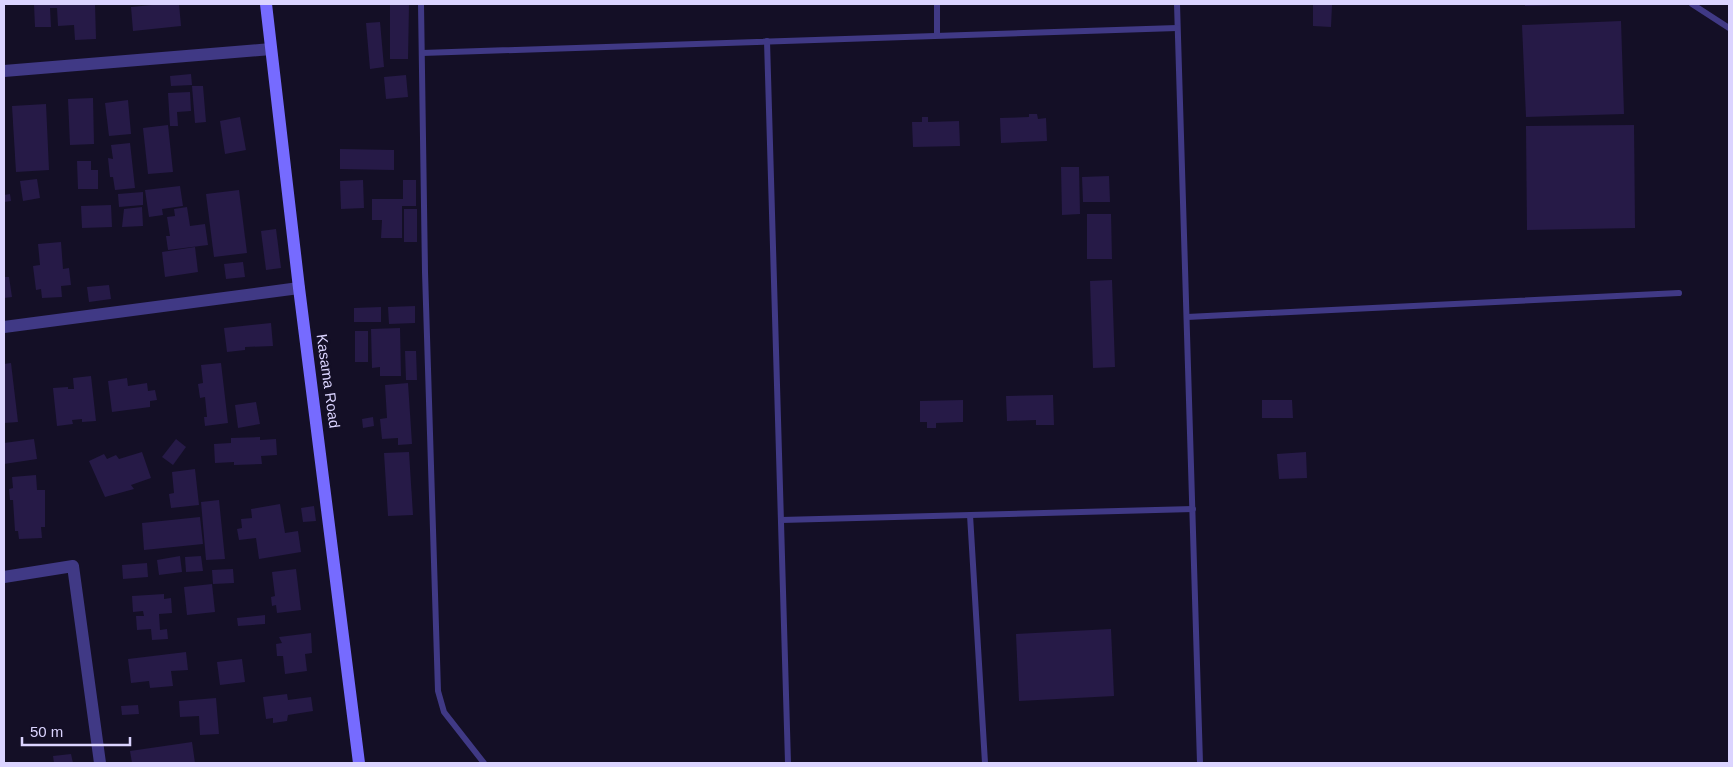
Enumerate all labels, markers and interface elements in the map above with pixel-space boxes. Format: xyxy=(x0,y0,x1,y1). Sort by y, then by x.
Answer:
street label: Kasama Road xyxy=(313,333,344,429)
scale bar xyxy=(22,714,130,746)
text: 50 m xyxy=(30,723,63,740)

